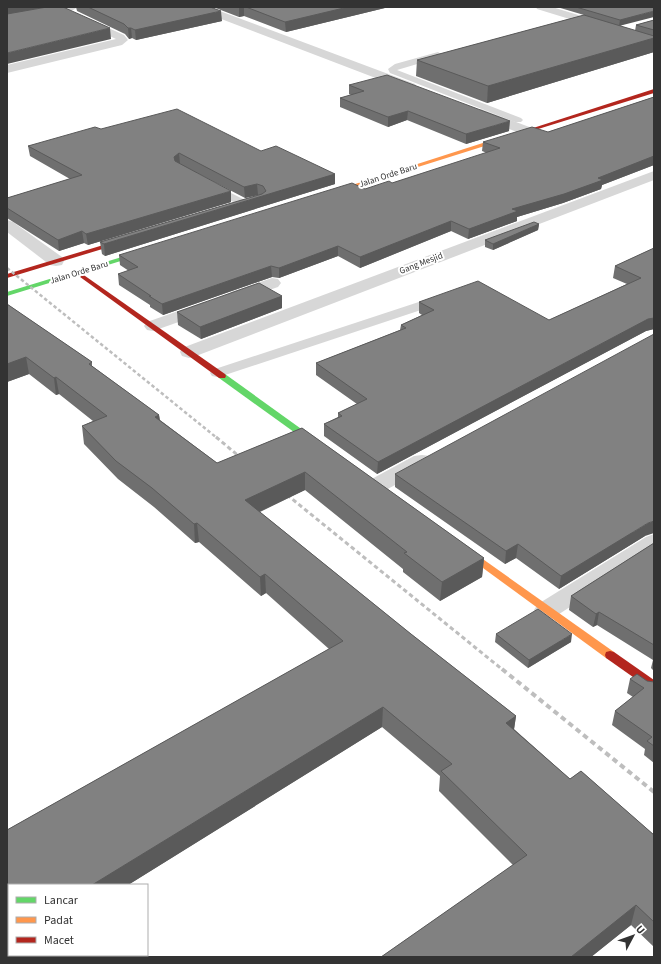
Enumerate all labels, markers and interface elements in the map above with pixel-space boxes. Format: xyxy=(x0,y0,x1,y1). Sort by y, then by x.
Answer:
street label: Jalan Orde Baru xyxy=(357,160,419,191)
street label: Gang Mesjid xyxy=(398,249,445,278)
street label: Jalan Orde Baru xyxy=(48,257,110,288)
legend xyxy=(8,884,148,956)
text: Lancar xyxy=(44,892,79,909)
text: Padat xyxy=(44,912,73,929)
north arrow xyxy=(613,916,653,956)
text: U xyxy=(632,922,648,937)
text: Macet xyxy=(44,932,74,949)

